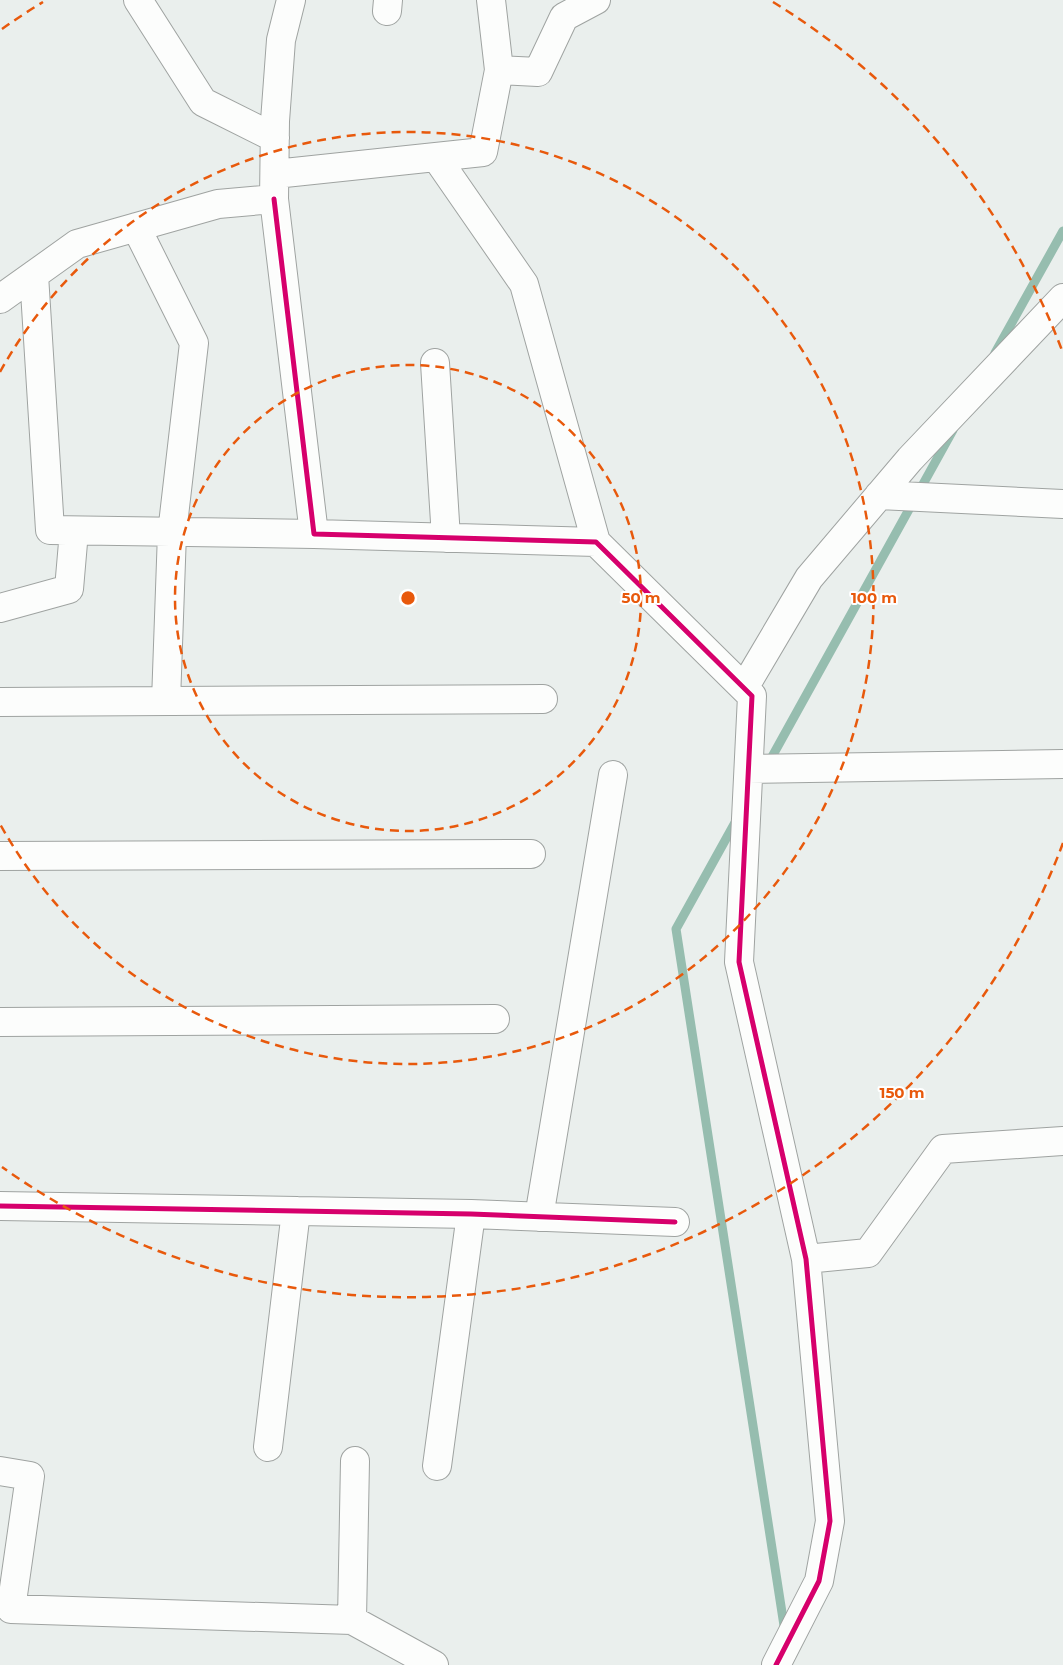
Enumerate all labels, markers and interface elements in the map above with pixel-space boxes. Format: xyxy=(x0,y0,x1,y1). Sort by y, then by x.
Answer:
text: 50 m xyxy=(621,588,661,607)
text: 100 m xyxy=(851,588,897,607)
centre of rings xyxy=(399,589,417,607)
text: 150 m xyxy=(880,1083,924,1102)

